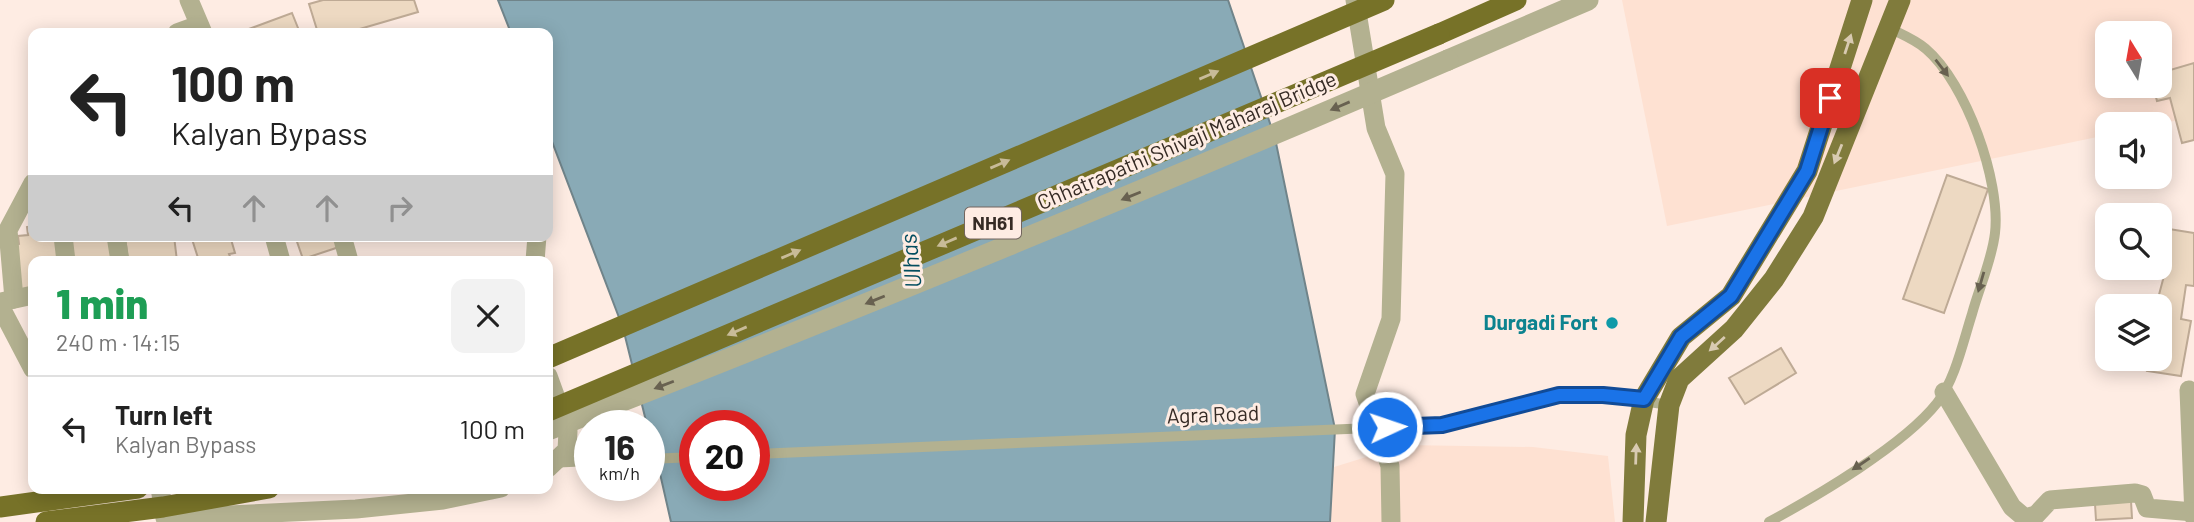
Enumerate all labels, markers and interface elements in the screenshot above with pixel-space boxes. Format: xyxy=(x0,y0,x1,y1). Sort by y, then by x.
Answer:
north arrow xyxy=(2095,21,2172,98)
map controls xyxy=(2095,21,2172,371)
one-way arrow xyxy=(1843,33,1854,54)
text: 100 m xyxy=(171,53,295,112)
icon: left xyxy=(56,56,147,147)
one-way arrow xyxy=(1934,59,1949,77)
street label: Chhatrapathi Shivaji Maharaj Bridge xyxy=(1033,65,1340,214)
pin xyxy=(1800,68,1860,128)
one-way arrow xyxy=(1199,69,1219,81)
icon: arrive xyxy=(1811,79,1849,117)
one-way arrow xyxy=(1329,101,1350,112)
button: sound xyxy=(2095,112,2172,189)
text: Kalyan Bypass xyxy=(171,113,368,151)
one-way arrow xyxy=(1832,144,1843,165)
one-way arrow xyxy=(989,159,1010,170)
icon: left xyxy=(162,189,200,227)
icon: ahead xyxy=(235,189,273,227)
icon: ahead xyxy=(308,189,346,227)
icon: right xyxy=(381,189,419,227)
one-way arrow xyxy=(1120,190,1141,201)
button: search xyxy=(2095,203,2172,280)
road number: NH61 xyxy=(965,208,1021,238)
water label: Ulhas xyxy=(893,232,927,290)
one-way arrow xyxy=(937,236,957,248)
one-way arrow xyxy=(780,248,801,259)
one-way arrow xyxy=(1976,272,1986,293)
text: 1 min xyxy=(56,277,148,327)
button: close xyxy=(451,279,525,353)
button: layers xyxy=(2095,294,2172,371)
one-way arrow xyxy=(864,295,885,306)
place label: Durgadi Fort xyxy=(1484,309,1598,334)
marker: Durgadi Fort xyxy=(1604,315,1620,331)
one-way arrow xyxy=(727,326,748,337)
text: 240 m · 14:15 xyxy=(56,328,180,356)
one-way arrow xyxy=(1708,336,1726,352)
one-way arrow xyxy=(653,380,674,391)
position arrow xyxy=(1350,390,1424,464)
text: Turn left xyxy=(115,399,213,430)
street label: Agra Road xyxy=(1166,399,1260,428)
icon: left xyxy=(56,410,94,448)
speed limit sign: 20 xyxy=(679,410,770,501)
text: 100 m xyxy=(460,413,525,444)
text: 16 xyxy=(604,425,635,467)
text: Kalyan Bypass xyxy=(115,430,256,458)
one-way arrow xyxy=(1630,443,1641,465)
one-way arrow xyxy=(1852,458,1871,471)
text: km/h xyxy=(599,462,640,484)

